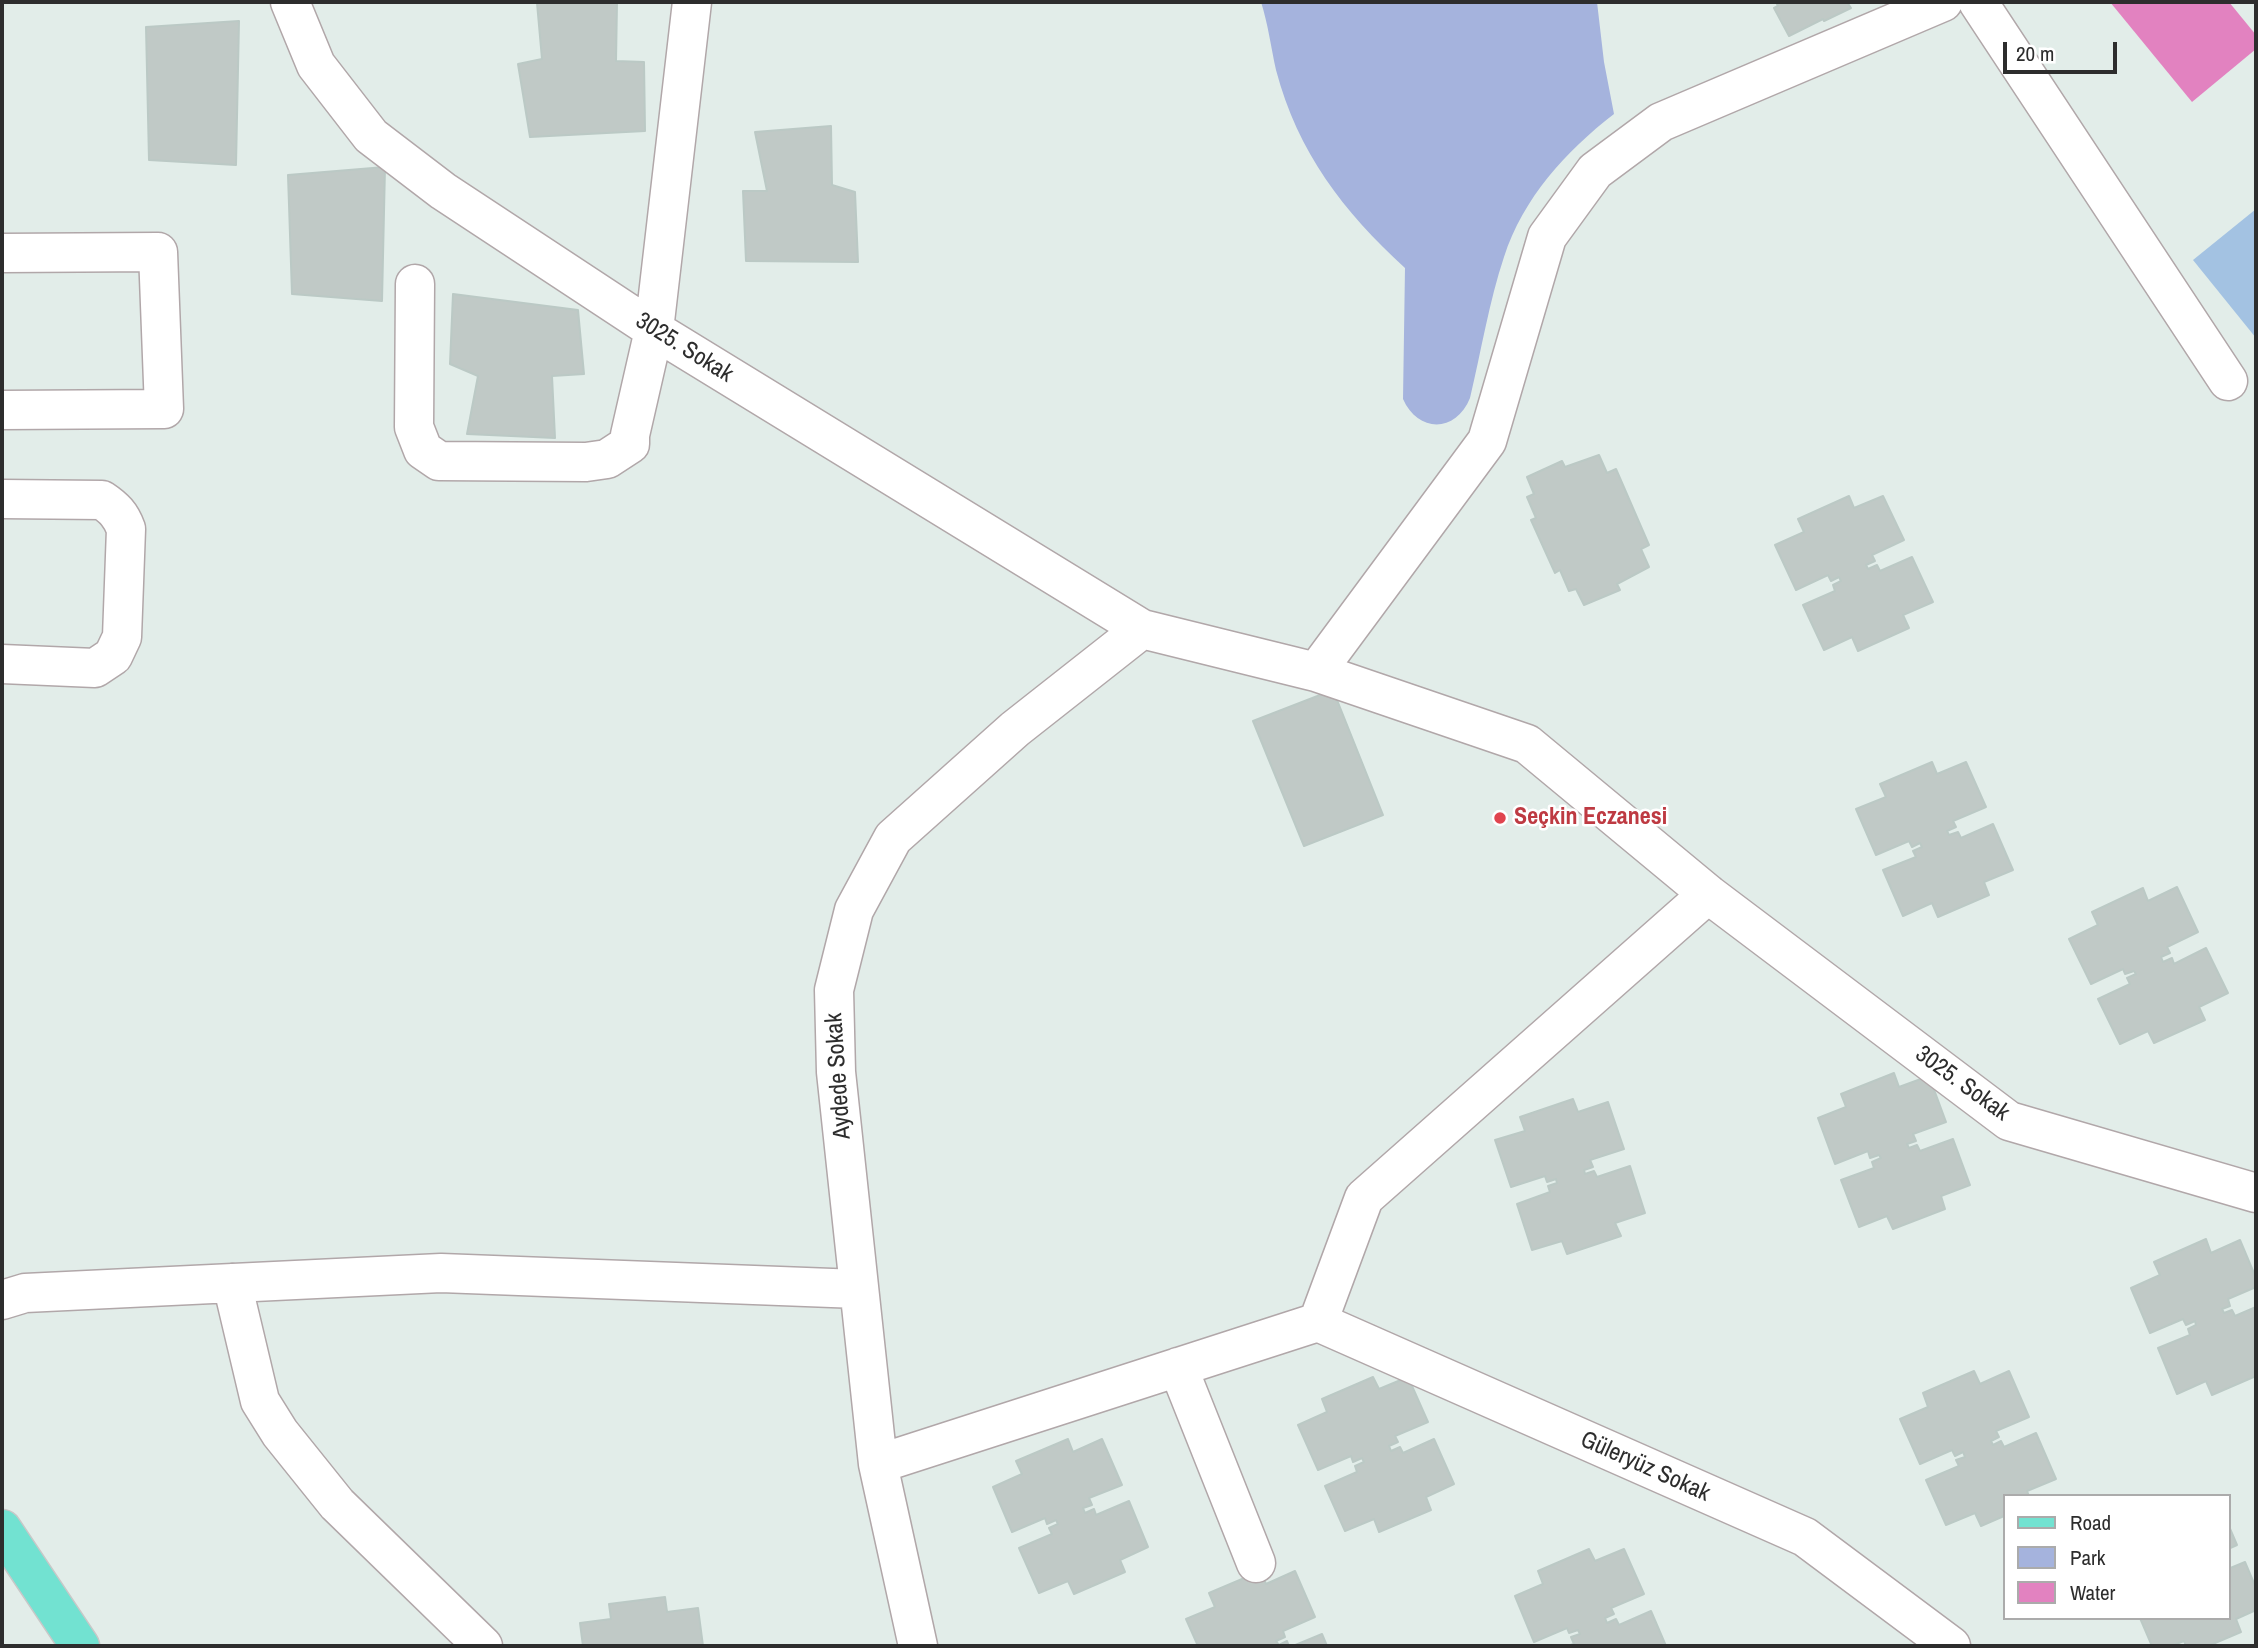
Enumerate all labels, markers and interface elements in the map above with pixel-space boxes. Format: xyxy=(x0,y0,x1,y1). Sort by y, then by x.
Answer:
scale bar xyxy=(2006,28,2120,72)
text: 20 m xyxy=(2016,39,2054,68)
street label: 3025. Sokak xyxy=(630,307,738,389)
place label: Seçkin Eczanesi xyxy=(1514,804,1667,832)
marker: Seçkin Eczanesi xyxy=(1492,810,1508,826)
street label: Aydede Sokak xyxy=(820,1012,858,1140)
street label: 3025. Sokak xyxy=(1909,1040,2015,1128)
street label: Güleryüz Sokak xyxy=(1576,1426,1714,1508)
legend xyxy=(2002,1494,2230,1620)
text: Road xyxy=(2070,1508,2111,1537)
text: Park xyxy=(2070,1543,2105,1572)
text: Water xyxy=(2070,1578,2115,1607)

